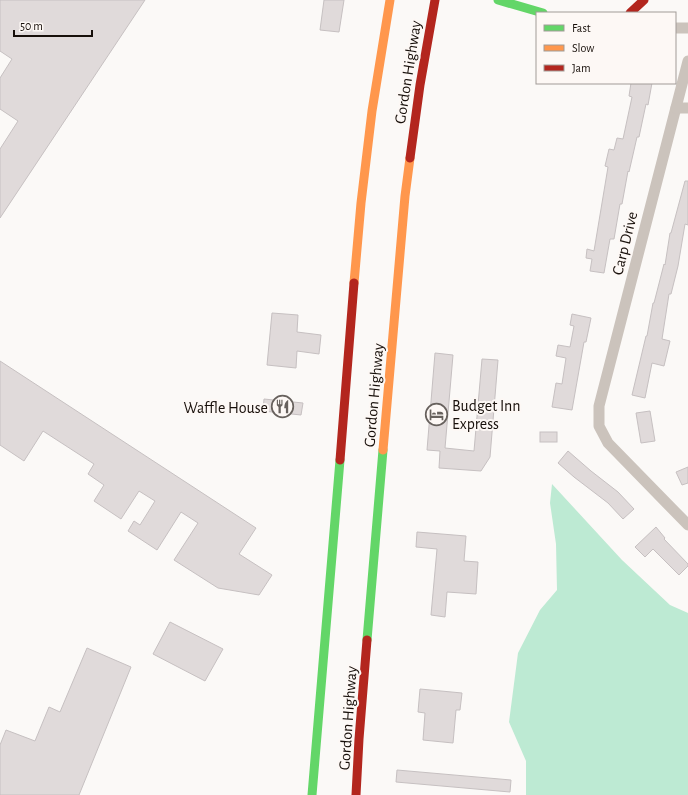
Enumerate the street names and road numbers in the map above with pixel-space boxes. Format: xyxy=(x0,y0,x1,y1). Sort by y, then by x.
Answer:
street label: Gordon Highway xyxy=(392,19,425,125)
street label: Carp Drive xyxy=(609,210,641,277)
street label: Gordon Highway xyxy=(361,342,388,448)
street label: Gordon Highway xyxy=(336,665,361,771)

